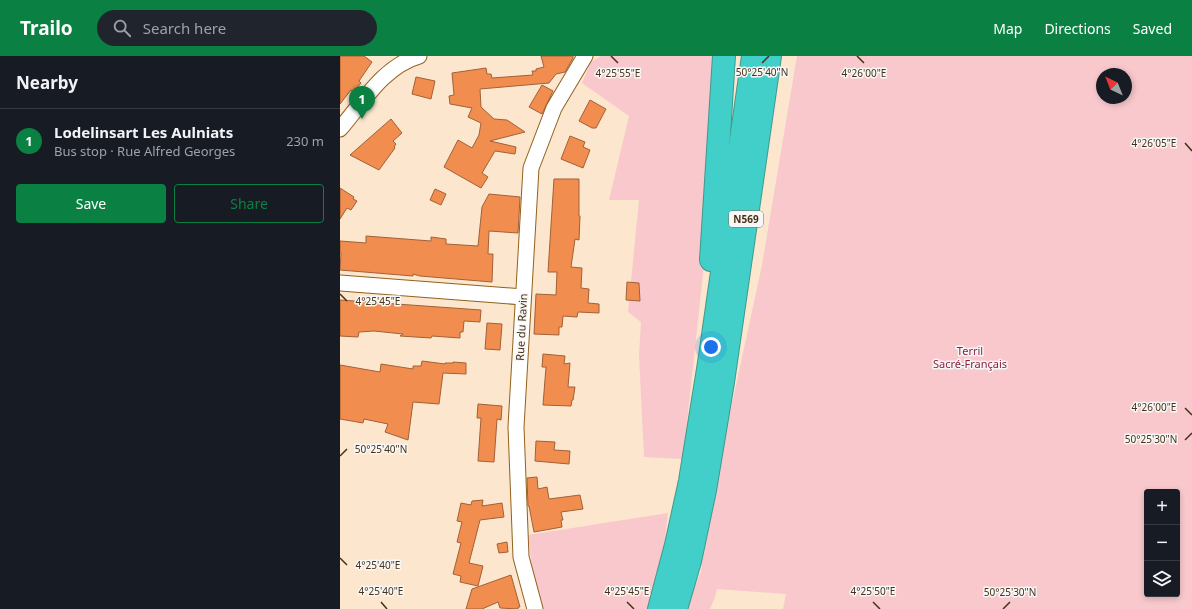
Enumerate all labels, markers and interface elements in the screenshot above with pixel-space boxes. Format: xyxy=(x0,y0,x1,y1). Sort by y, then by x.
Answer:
search box xyxy=(97,10,377,46)
text: Trailo xyxy=(20,15,73,41)
icon: search xyxy=(111,17,133,39)
text: Search here xyxy=(143,18,226,38)
text: Map xyxy=(993,19,1022,38)
text: Directions xyxy=(1044,19,1111,38)
text: Saved xyxy=(1133,19,1172,38)
text: 50°25'40"N xyxy=(736,65,788,79)
text: 4°25'55"E xyxy=(596,66,640,80)
text: 4°26'00"E xyxy=(842,66,886,80)
north arrow xyxy=(1096,68,1132,104)
text: Nearby xyxy=(16,71,78,94)
pin: 1 xyxy=(349,86,375,119)
text: Lodelinsart Les Aulniats xyxy=(54,122,233,142)
text: 1 xyxy=(25,132,33,150)
text: 230 m xyxy=(286,132,324,150)
text: 4°26'05"E xyxy=(1132,136,1176,150)
text: Bus stop · Rue Alfred Georges xyxy=(54,142,235,160)
button: Save xyxy=(16,184,166,223)
button: Share xyxy=(174,184,324,223)
road number: N569 xyxy=(729,211,763,227)
street label: Rue du Ravin xyxy=(512,293,530,361)
text: 4°25'45"E xyxy=(356,294,400,308)
your location xyxy=(701,337,721,357)
park label: Terril Sacré-Français xyxy=(933,343,1007,371)
text: 4°26'00"E xyxy=(1132,400,1176,414)
text: 50°25'30"N xyxy=(1125,432,1177,446)
text: 50°25'40"N xyxy=(355,442,407,456)
map controls xyxy=(1144,489,1180,597)
button: + xyxy=(1144,489,1180,525)
button: − xyxy=(1144,525,1180,561)
text: 4°25'40"E xyxy=(356,558,400,572)
button: layers xyxy=(1144,561,1180,597)
text: 4°25'40"E xyxy=(359,584,403,598)
text: 4°25'45"E xyxy=(605,584,649,598)
text: 4°25'50"E xyxy=(851,584,895,598)
text: 50°25'30"N xyxy=(984,585,1036,599)

